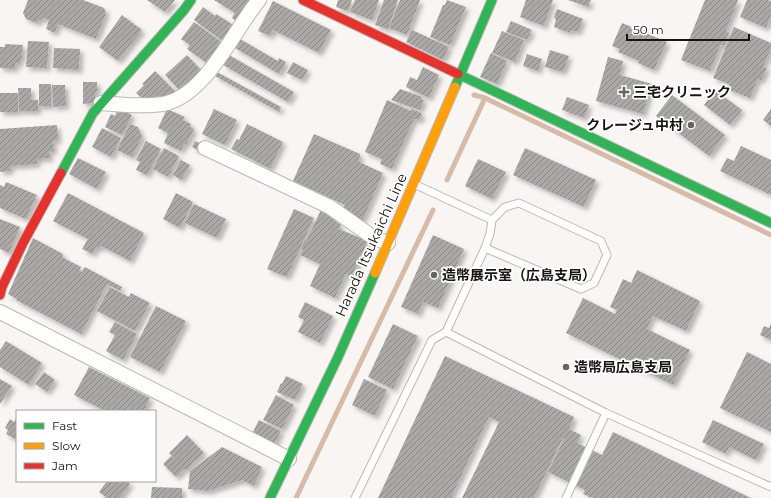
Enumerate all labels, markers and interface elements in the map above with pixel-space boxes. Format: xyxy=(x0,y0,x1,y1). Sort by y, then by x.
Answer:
scale bar xyxy=(627,16,749,42)
text: 50 m xyxy=(633,22,664,37)
place label: 三宅クリニック xyxy=(633,83,731,101)
marker: 三宅クリニック xyxy=(618,86,630,98)
place label: クレージュ中村 xyxy=(586,116,683,134)
marker: クレージュ中村 xyxy=(686,120,696,130)
street label: Harada Itsukaichi Line xyxy=(331,170,411,320)
place label: 造幣展示室（広島支局） xyxy=(442,266,596,284)
marker: 造幣展示室（広島支局） xyxy=(429,270,439,280)
place label: 造幣局広島支局 xyxy=(574,358,672,376)
marker: 造幣局広島支局 xyxy=(561,362,571,372)
legend xyxy=(16,410,156,482)
text: Fast xyxy=(52,418,77,433)
text: Slow xyxy=(52,438,81,453)
text: Jam xyxy=(51,458,78,473)

